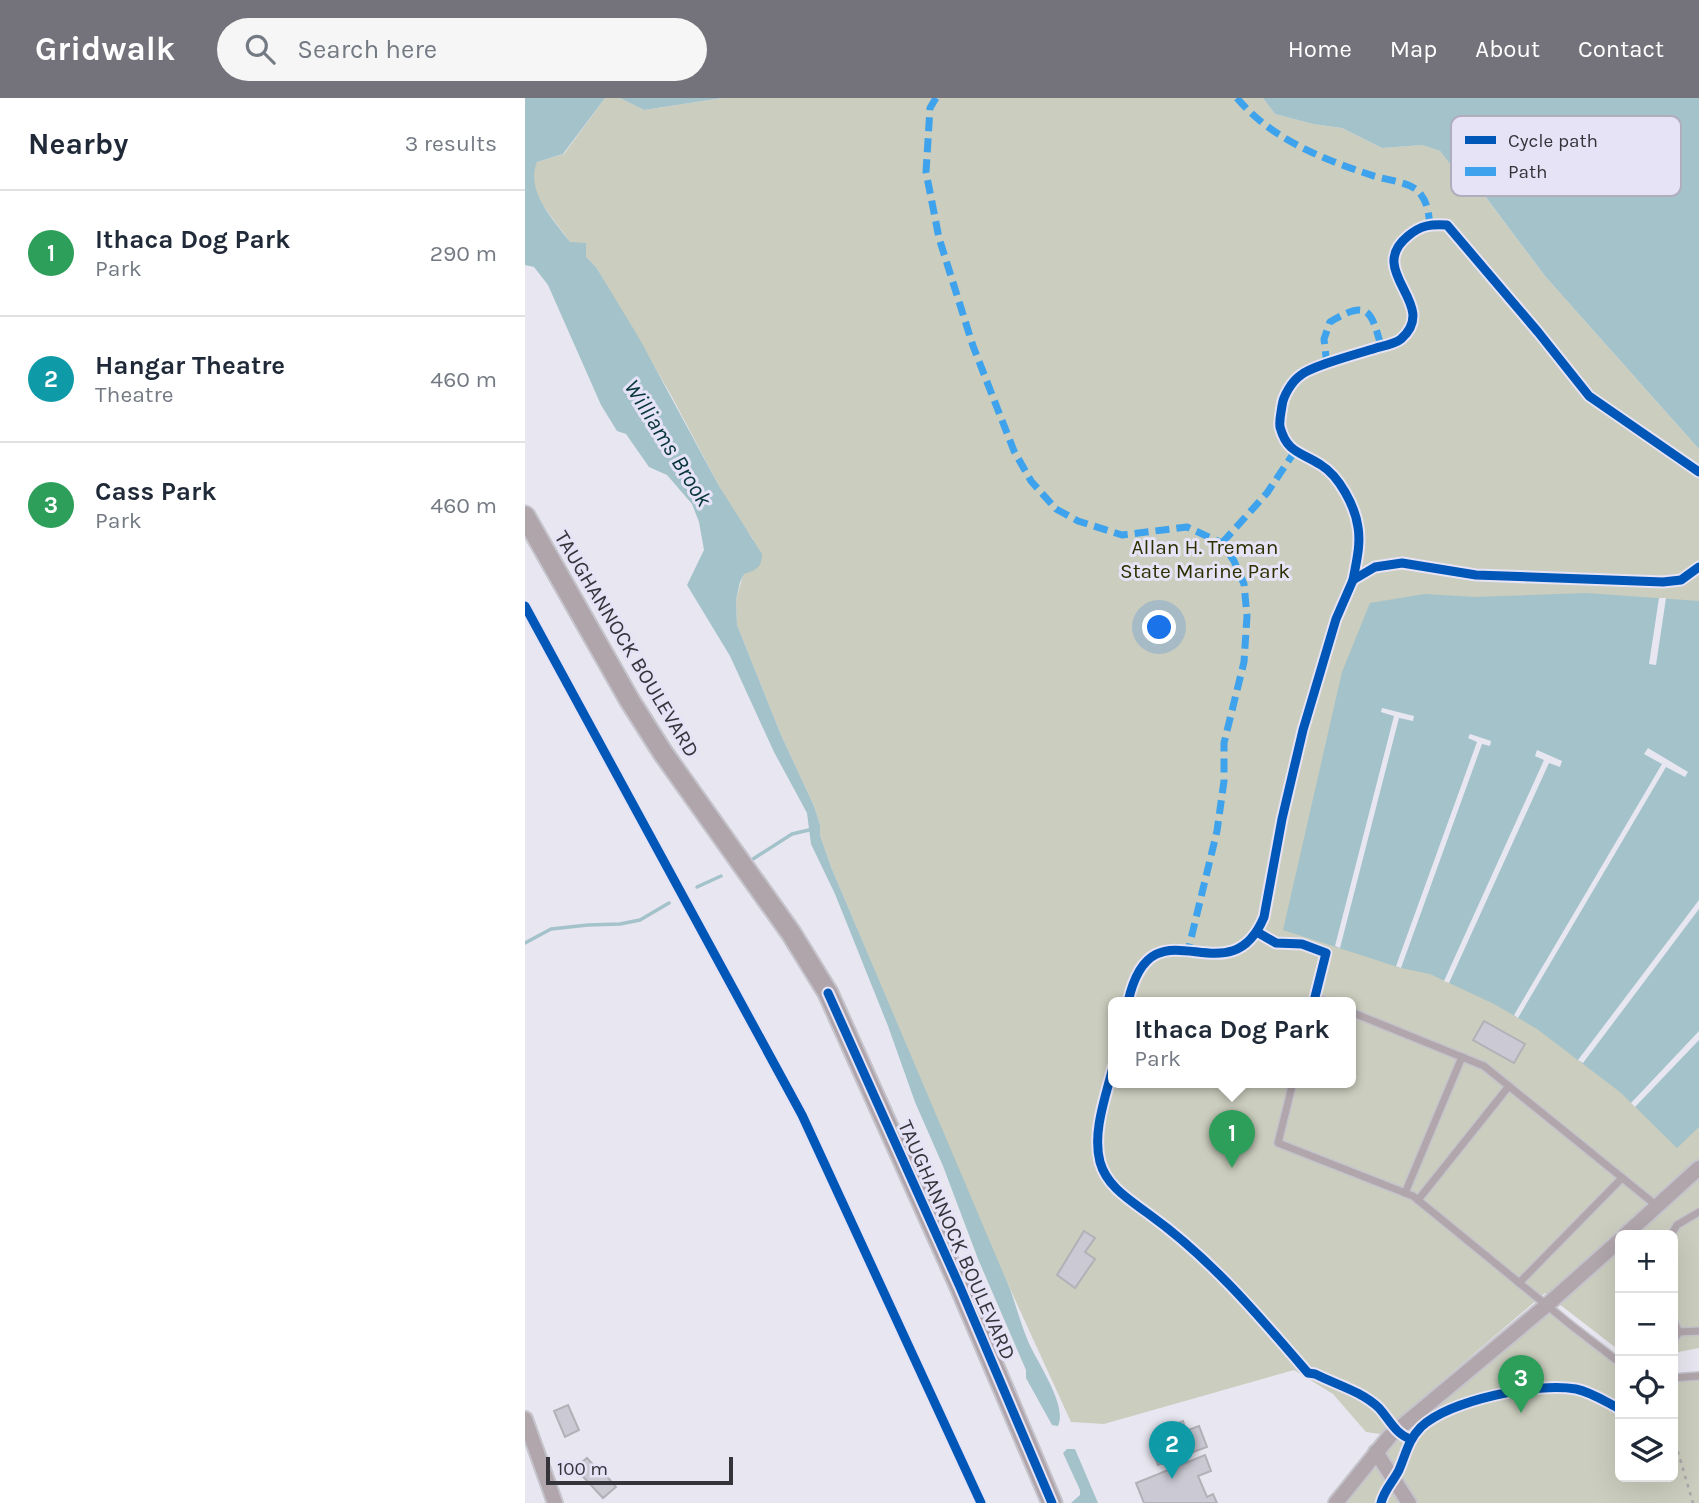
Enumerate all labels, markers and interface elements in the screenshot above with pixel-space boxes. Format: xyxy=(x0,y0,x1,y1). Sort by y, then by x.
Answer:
search box xyxy=(217,18,707,81)
text: Gridwalk xyxy=(35,30,175,68)
icon: search xyxy=(241,30,279,68)
text: Search here xyxy=(297,34,437,65)
text: Home xyxy=(1288,35,1352,63)
text: Map xyxy=(1390,35,1437,63)
text: About xyxy=(1475,35,1540,63)
text: Contact xyxy=(1578,35,1664,63)
legend xyxy=(1451,116,1681,196)
text: Nearby xyxy=(28,126,128,162)
text: 3 results xyxy=(405,130,497,157)
text: Cycle path xyxy=(1508,130,1598,152)
text: Path xyxy=(1508,161,1548,183)
text: Ithaca Dog Park xyxy=(95,224,290,255)
text: 1 xyxy=(47,240,55,267)
text: 290 m xyxy=(430,240,497,267)
text: Park xyxy=(95,255,142,282)
text: Hangar Theatre xyxy=(95,350,285,381)
text: 2 xyxy=(44,366,58,393)
text: 460 m xyxy=(430,366,497,393)
water label: Williams Brook xyxy=(618,375,718,512)
text: Theatre xyxy=(95,381,174,408)
text: Cass Park xyxy=(95,476,217,507)
text: 3 xyxy=(44,492,58,519)
text: 460 m xyxy=(430,492,497,519)
text: Park xyxy=(95,507,142,534)
street label: TAUGHANNOCK BOULEVARD xyxy=(550,526,704,762)
park label: Allan H. Treman State Marine Park xyxy=(1120,535,1290,583)
your location xyxy=(1142,610,1176,644)
popup xyxy=(1108,997,1356,1088)
text: Ithaca Dog Park xyxy=(1134,1014,1330,1045)
text: Park xyxy=(1134,1045,1181,1072)
pin: 1 xyxy=(1209,1110,1255,1168)
street label: TAUGHANNOCK BOULEVARD xyxy=(893,1116,1021,1364)
map controls xyxy=(1615,1230,1678,1482)
button: + xyxy=(1615,1230,1678,1293)
button: − xyxy=(1615,1293,1678,1356)
pin: 3 xyxy=(1498,1355,1544,1413)
button: locate xyxy=(1615,1356,1678,1419)
button: layers xyxy=(1615,1419,1678,1482)
pin: 2 xyxy=(1149,1421,1195,1479)
scale bar xyxy=(546,1454,733,1486)
text: 100 m xyxy=(557,1458,608,1480)

